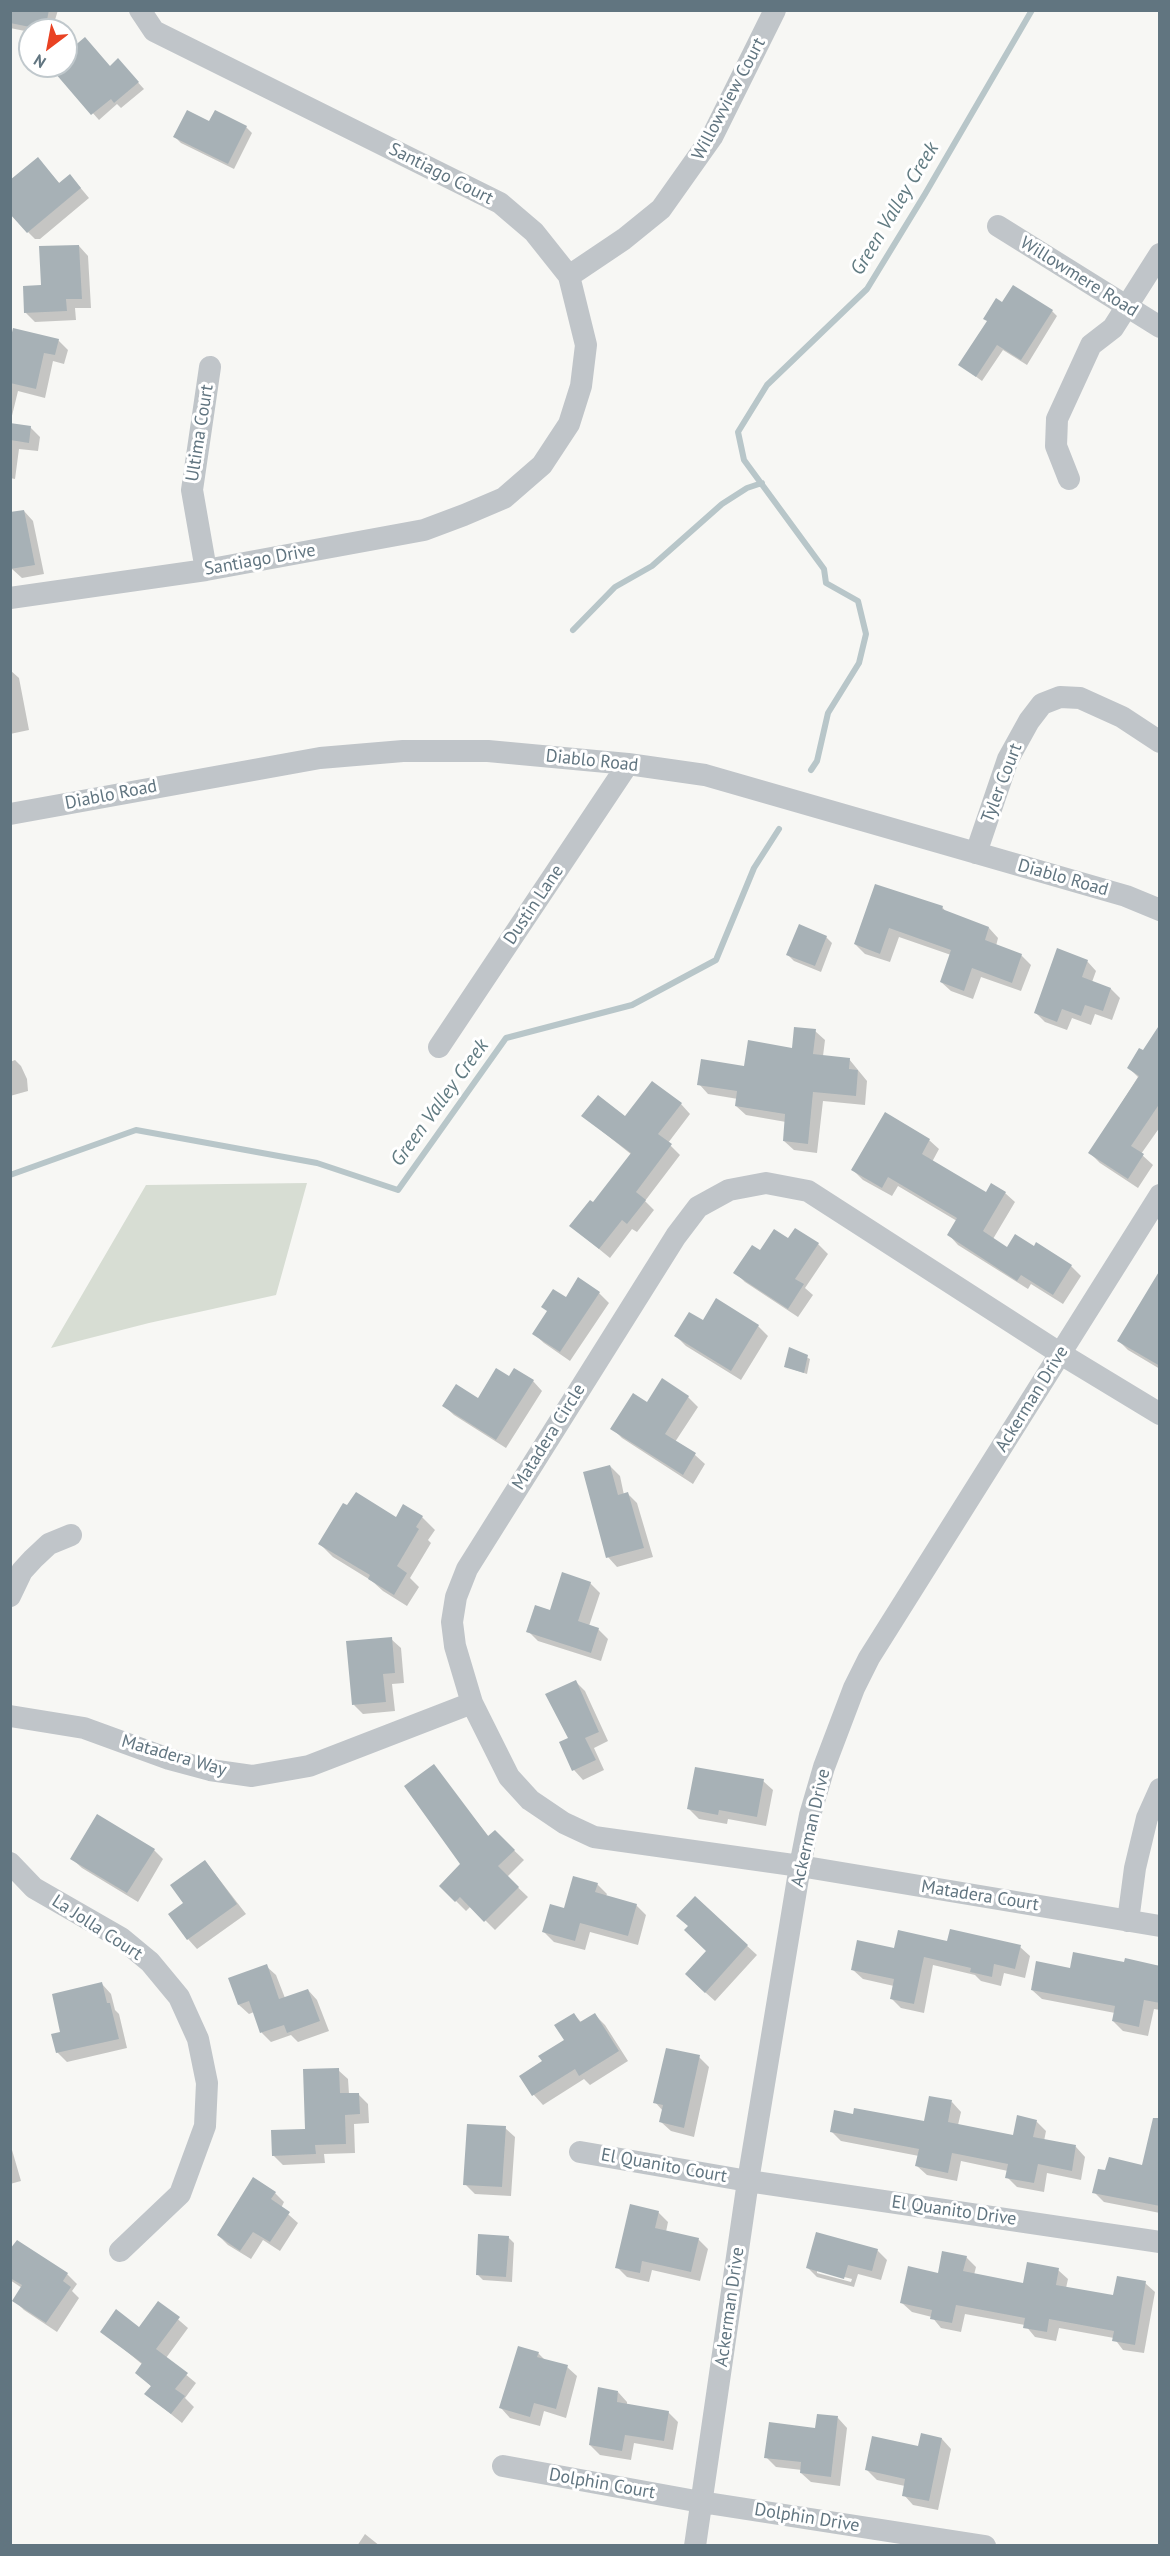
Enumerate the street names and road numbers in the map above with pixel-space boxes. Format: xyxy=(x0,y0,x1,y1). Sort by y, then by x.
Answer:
street label: Willowview Court xyxy=(688,34,770,164)
street label: Santiago Court xyxy=(385,138,497,210)
street label: Willowmere Road xyxy=(1016,232,1142,322)
street label: Ultima Court xyxy=(182,383,218,483)
street label: Santiago Drive xyxy=(203,540,317,580)
street label: Tyler Court xyxy=(977,740,1027,826)
street label: Diablo Road xyxy=(545,745,639,777)
street label: Diablo Road xyxy=(63,776,159,814)
street label: Diablo Road xyxy=(1015,855,1111,901)
street label: Dustin Lane xyxy=(499,861,569,949)
street label: Ackerman Drive xyxy=(991,1342,1073,1456)
street label: Matadera Circle xyxy=(508,1380,590,1494)
street label: Matadera Way xyxy=(119,1731,229,1781)
street label: Ackerman Drive xyxy=(787,1767,835,1889)
street label: Matadera Court xyxy=(920,1876,1040,1916)
street label: La Jolla Court xyxy=(48,1891,146,1965)
street label: El Quanito Court xyxy=(599,2144,729,2188)
street label: El Quanito Drive xyxy=(890,2192,1018,2230)
street label: Ackerman Drive xyxy=(711,2246,749,2368)
street label: Dolphin Court xyxy=(547,2464,657,2504)
street label: Dolphin Drive xyxy=(753,2499,861,2537)

